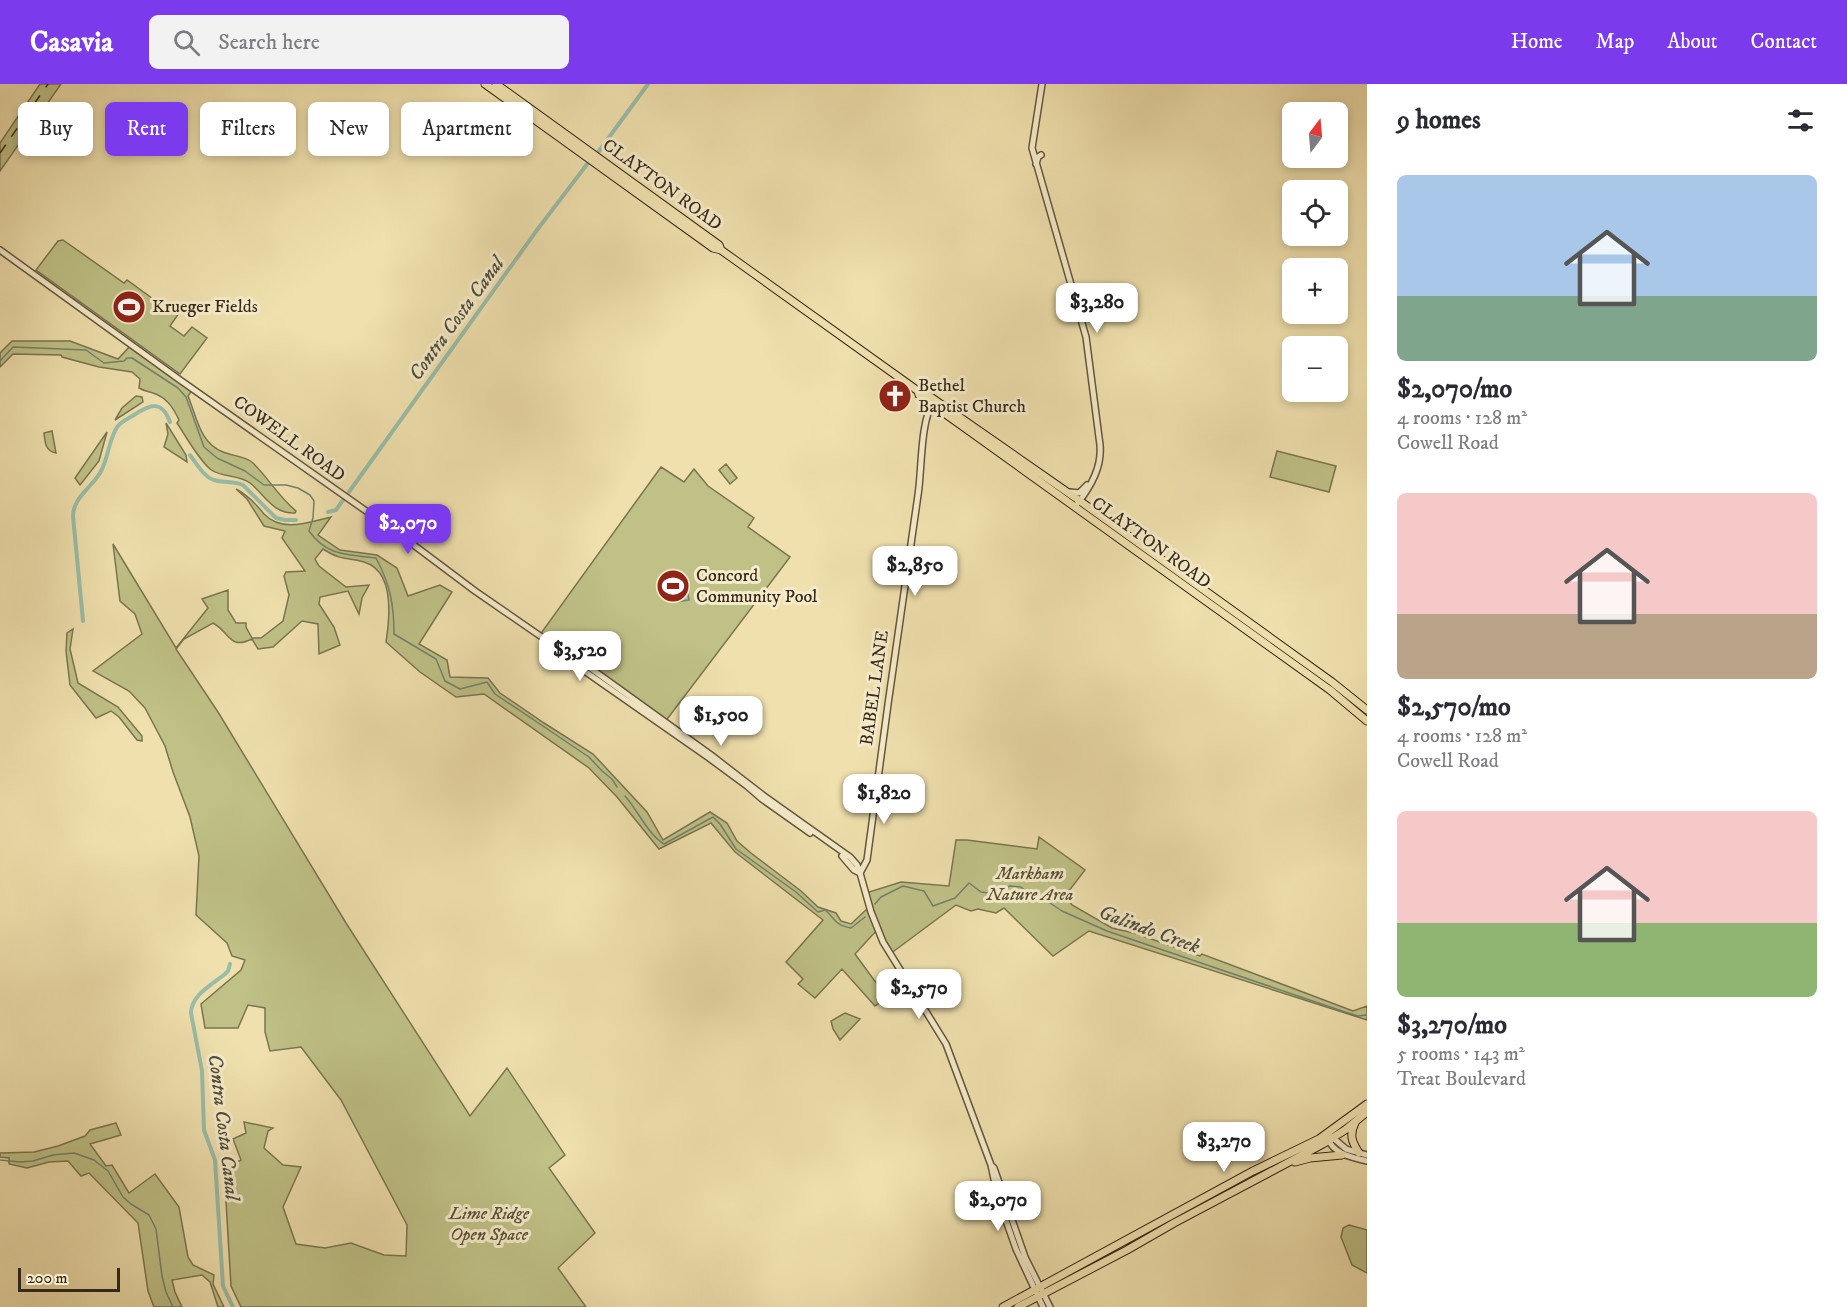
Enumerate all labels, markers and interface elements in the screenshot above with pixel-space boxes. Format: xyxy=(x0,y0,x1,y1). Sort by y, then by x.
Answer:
search box xyxy=(149,15,569,69)
text: Casavia xyxy=(30,25,113,60)
icon: search xyxy=(170,26,203,59)
text: Search here xyxy=(218,29,320,56)
text: Home xyxy=(1511,29,1563,55)
text: Map xyxy=(1596,29,1634,55)
text: About xyxy=(1667,29,1718,55)
text: Contact xyxy=(1751,29,1817,55)
chip: Buy xyxy=(18,102,93,156)
chip: Rent xyxy=(105,102,188,156)
chip: Filters xyxy=(200,102,296,156)
chip: New xyxy=(308,102,389,156)
chip: Apartment xyxy=(401,102,533,156)
north arrow xyxy=(1282,102,1348,168)
map controls xyxy=(1282,102,1348,402)
text: 9 homes xyxy=(1397,104,1481,137)
icon: filters xyxy=(1784,104,1817,137)
street label: CLAYTON ROAD xyxy=(598,134,726,236)
button: locate xyxy=(1282,180,1348,246)
icon: home xyxy=(1553,214,1661,322)
water label: Contra Costa Canal xyxy=(404,251,511,386)
button: + xyxy=(1282,258,1348,324)
pin: $3,280 xyxy=(1048,283,1146,334)
sports icon: Krueger Fields xyxy=(111,289,147,325)
text: $3,280 xyxy=(1070,290,1124,315)
place label: Krueger Fields xyxy=(152,296,258,318)
button: − xyxy=(1282,336,1348,402)
text: $2,070/mo xyxy=(1397,373,1512,406)
place label: Bethel Baptist Church xyxy=(918,375,1026,418)
church icon: Bethel Baptist Church xyxy=(877,378,913,414)
street label: COWELL ROAD xyxy=(229,391,349,487)
text: 4 rooms · 128 m² xyxy=(1397,406,1527,431)
text: Cowell Road xyxy=(1397,431,1499,456)
street label: CLAYTON ROAD xyxy=(1087,492,1215,594)
pin: $2,070 xyxy=(359,504,457,555)
text: $2,070 xyxy=(379,511,437,536)
icon: home xyxy=(1553,532,1661,640)
pin: $2,850 xyxy=(866,546,964,597)
text: $2,850 xyxy=(886,553,944,578)
place label: Concord Community Pool xyxy=(696,565,818,608)
sports icon: Concord Community Pool xyxy=(655,568,691,604)
street label: BABEL LANE xyxy=(856,629,894,747)
pin: $3,520 xyxy=(531,631,629,682)
text: $3,520 xyxy=(553,638,607,663)
text: $2,570/mo xyxy=(1397,691,1511,724)
pin: $1,500 xyxy=(672,696,770,747)
text: $1,500 xyxy=(694,703,748,728)
text: 4 rooms · 128 m² xyxy=(1397,724,1527,749)
text: Cowell Road xyxy=(1397,749,1499,774)
pin: $1,820 xyxy=(835,774,933,825)
text: $1,820 xyxy=(857,781,911,806)
icon: home xyxy=(1553,850,1661,958)
park label: Markham Nature Area xyxy=(986,863,1074,906)
water label: Galindo Creek xyxy=(1095,900,1204,960)
pin: $2,570 xyxy=(870,969,968,1020)
text: $2,570 xyxy=(890,976,948,1001)
text: $3,270/mo xyxy=(1397,1009,1507,1042)
text: 5 rooms · 143 m² xyxy=(1397,1042,1525,1067)
water label: Contra Costa Canal xyxy=(202,1053,245,1203)
text: Treat Boulevard xyxy=(1397,1067,1526,1092)
pin: $3,270 xyxy=(1175,1122,1273,1173)
text: $3,270 xyxy=(1197,1129,1251,1154)
pin: $2,070 xyxy=(949,1181,1047,1232)
text: $2,070 xyxy=(969,1188,1027,1213)
park label: Lime Ridge Open Space xyxy=(448,1203,530,1246)
scale bar xyxy=(18,1265,120,1292)
text: 200 m xyxy=(27,1268,68,1288)

